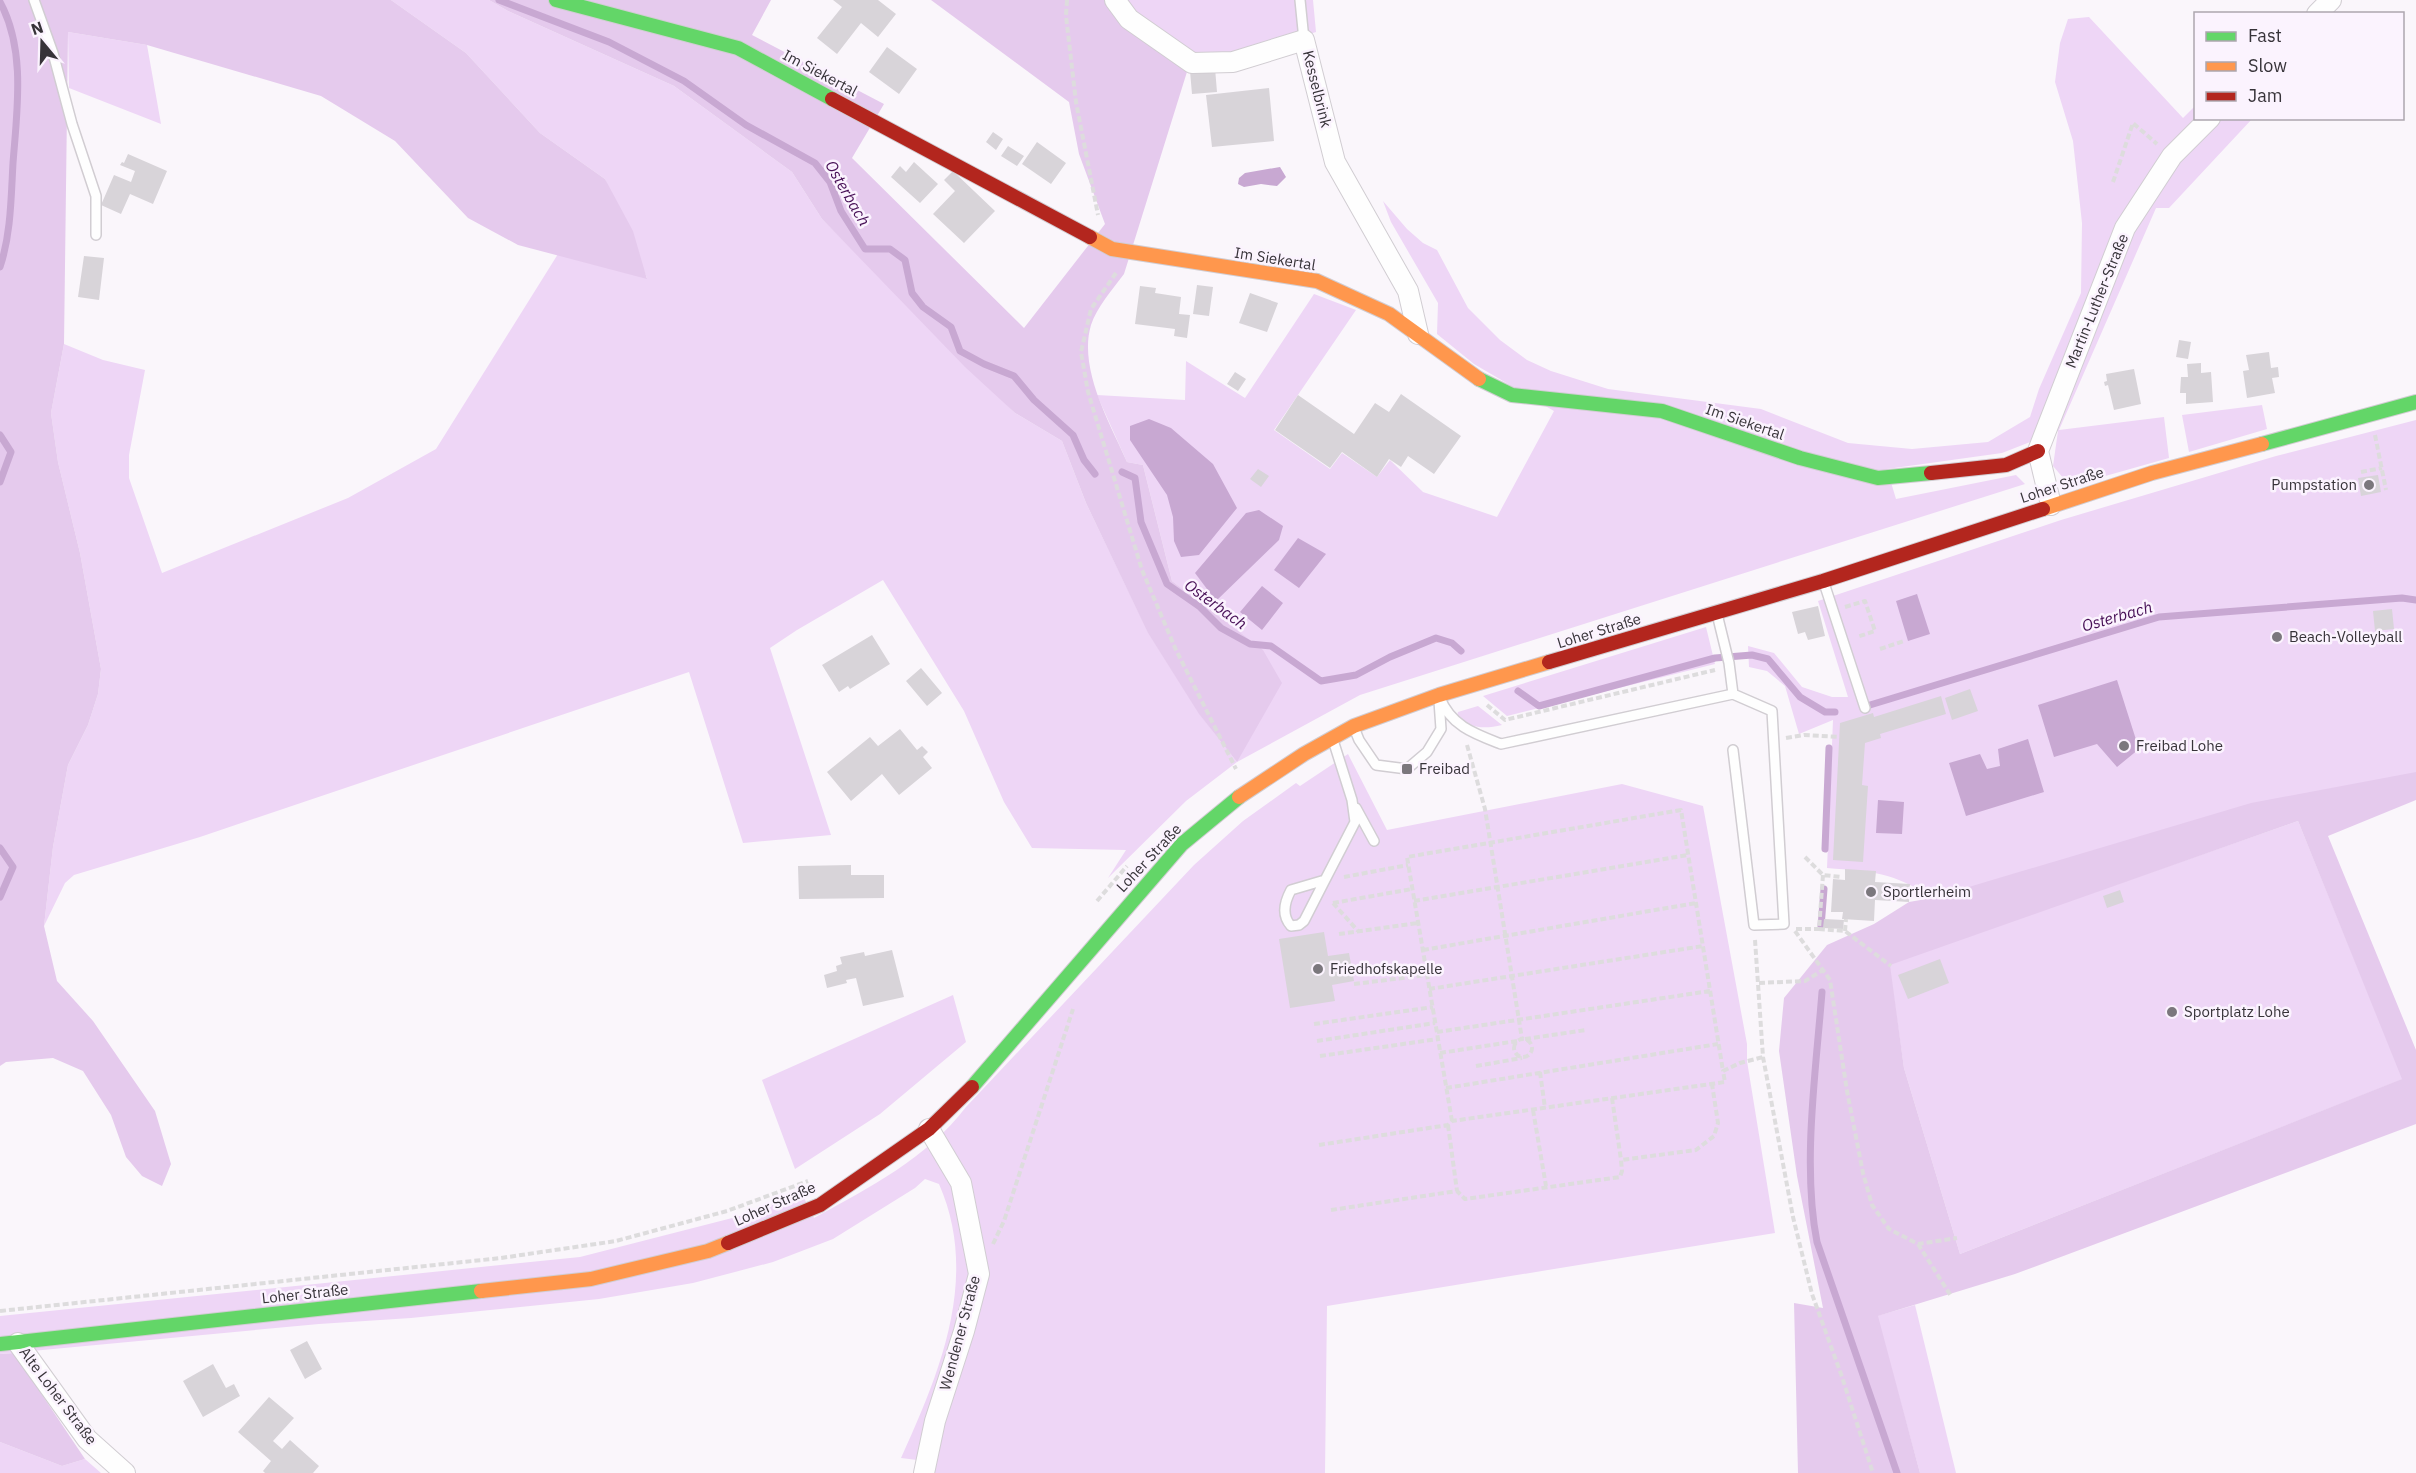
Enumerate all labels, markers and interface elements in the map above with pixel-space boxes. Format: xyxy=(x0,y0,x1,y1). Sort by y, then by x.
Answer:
north arrow xyxy=(12,12,72,72)
legend xyxy=(2194,12,2404,120)
text: N xyxy=(28,16,46,39)
text: Fast xyxy=(2248,24,2282,47)
street label: Im Siekertal xyxy=(780,45,861,100)
street label: Kesselbrink xyxy=(1299,48,1336,129)
text: Slow xyxy=(2248,54,2287,77)
text: Jam xyxy=(2248,84,2283,107)
water label: Osterbach xyxy=(821,157,875,229)
street label: Martin-Luther-Straße xyxy=(2061,231,2132,371)
street label: Im Siekertal xyxy=(1233,243,1317,274)
street label: Im Siekertal xyxy=(1703,399,1787,444)
street label: Loher Straße xyxy=(2018,462,2106,507)
place label: Pumpstation xyxy=(2271,475,2357,494)
marker: Pumpstation xyxy=(2362,478,2376,492)
water label: Osterbach xyxy=(1181,575,1251,633)
water label: Osterbach xyxy=(2079,596,2155,636)
street label: Loher Straße xyxy=(1555,609,1643,652)
place label: Beach-Volleyball xyxy=(2289,627,2402,646)
marker: Beach-Volleyball xyxy=(2270,630,2284,644)
place label: Freibad Lohe xyxy=(2136,736,2223,755)
marker: Freibad Lohe xyxy=(2117,739,2131,753)
place label: Freibad xyxy=(1419,759,1470,778)
marker: Freibad xyxy=(1400,762,1414,776)
street label: Loher Straße xyxy=(1112,819,1185,896)
place label: Sportlerheim xyxy=(1883,882,1971,901)
marker: Sportlerheim xyxy=(1864,885,1878,899)
place label: Friedhofskapelle xyxy=(1330,959,1442,978)
marker: Friedhofskapelle xyxy=(1311,962,1325,976)
place label: Sportplatz Lohe xyxy=(2184,1002,2290,1021)
marker: Sportplatz Lohe xyxy=(2165,1005,2179,1019)
street label: Loher Straße xyxy=(731,1177,818,1230)
street label: Wendener Straße xyxy=(935,1273,984,1392)
street label: Loher Straße xyxy=(261,1280,349,1307)
street label: Alte Loher Straße xyxy=(15,1343,101,1448)

